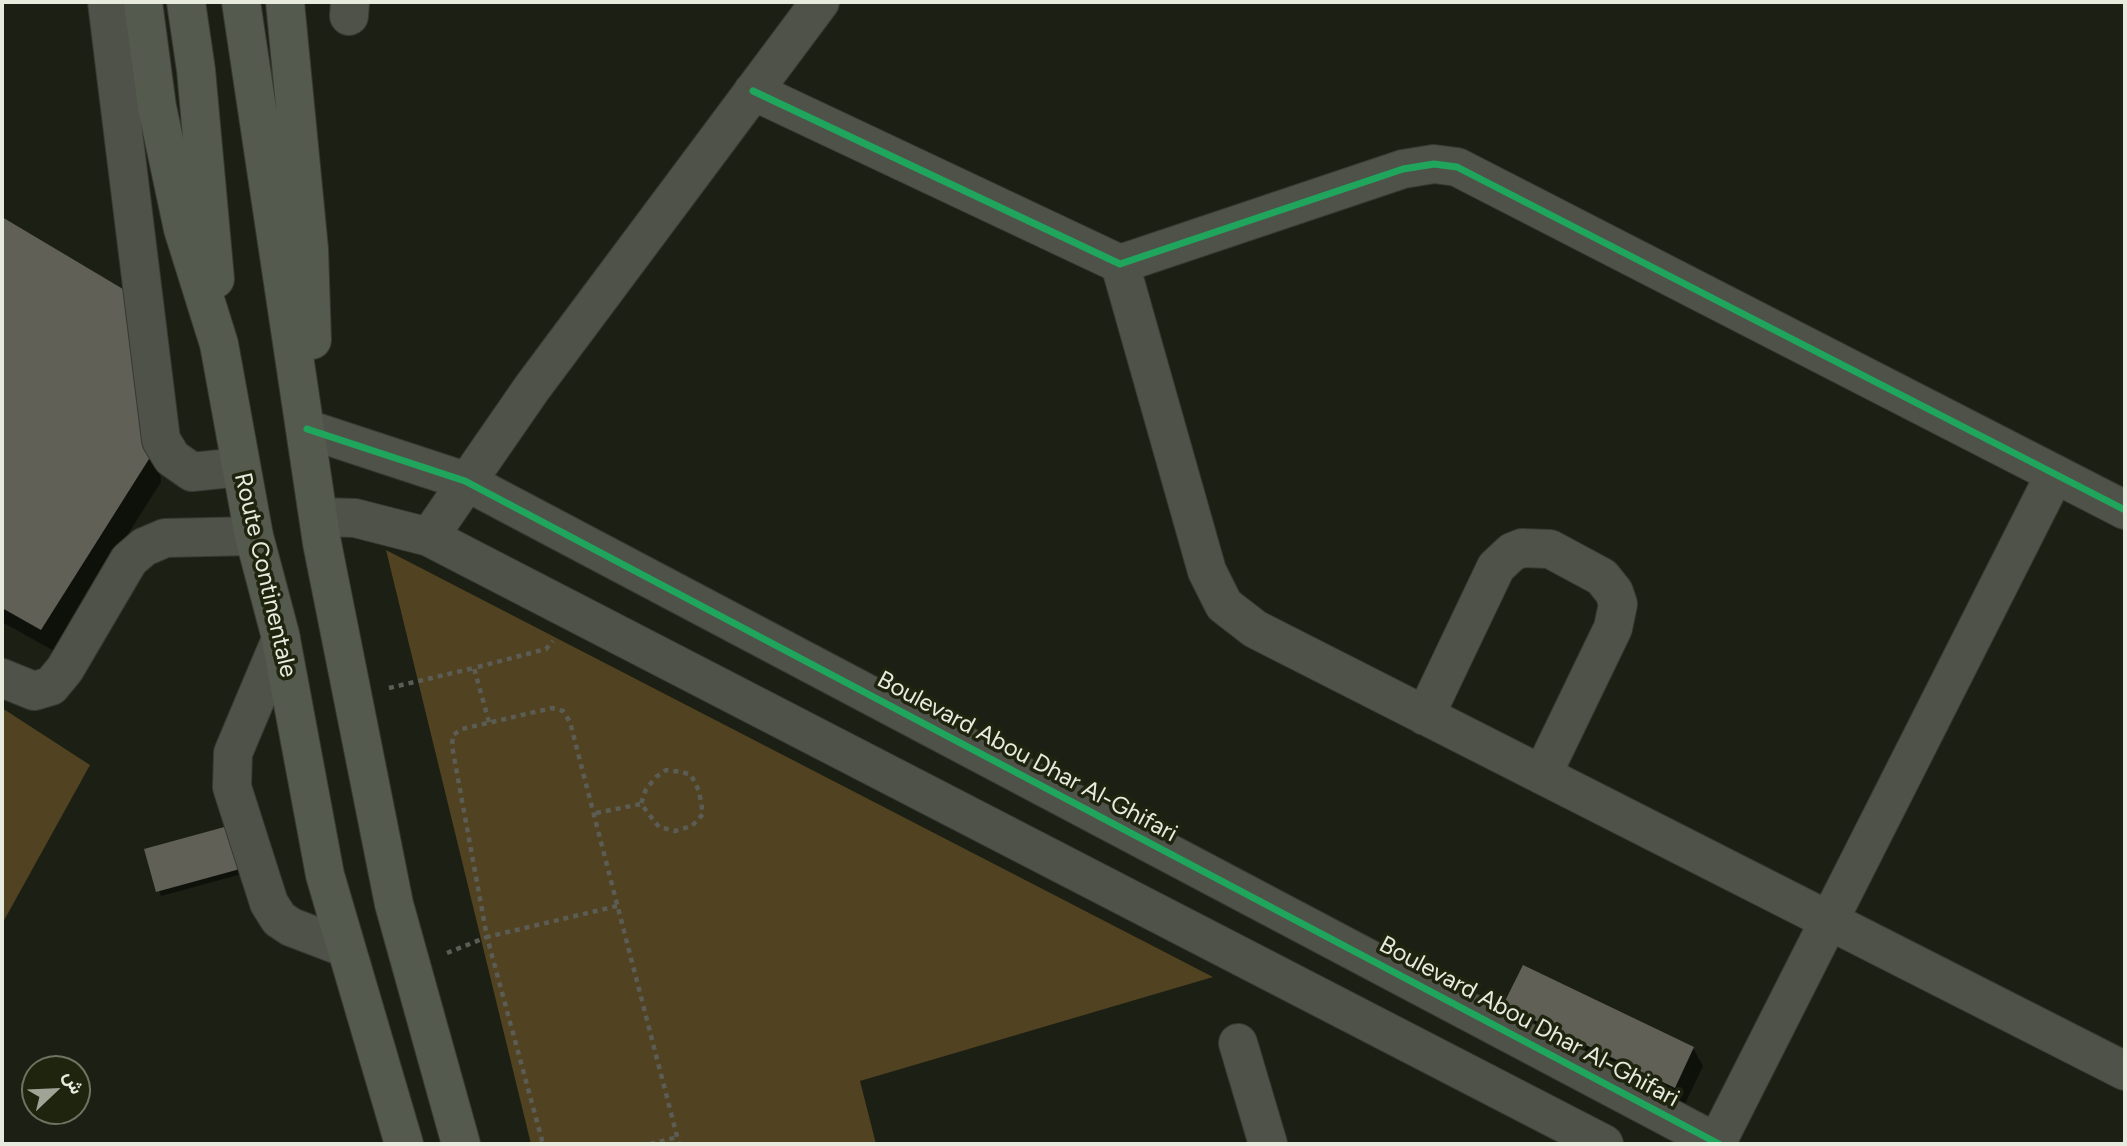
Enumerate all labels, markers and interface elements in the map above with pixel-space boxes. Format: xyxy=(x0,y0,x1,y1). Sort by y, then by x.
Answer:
street label: Route Continentale xyxy=(227,470,303,680)
street label: Boulevard Abou Dhar Al-Ghifari xyxy=(872,665,1182,849)
street label: Boulevard Abou Dhar Al-Ghifari xyxy=(1374,930,1684,1114)
north arrow xyxy=(21,1055,91,1125)
text: ش xyxy=(59,1067,89,1097)

